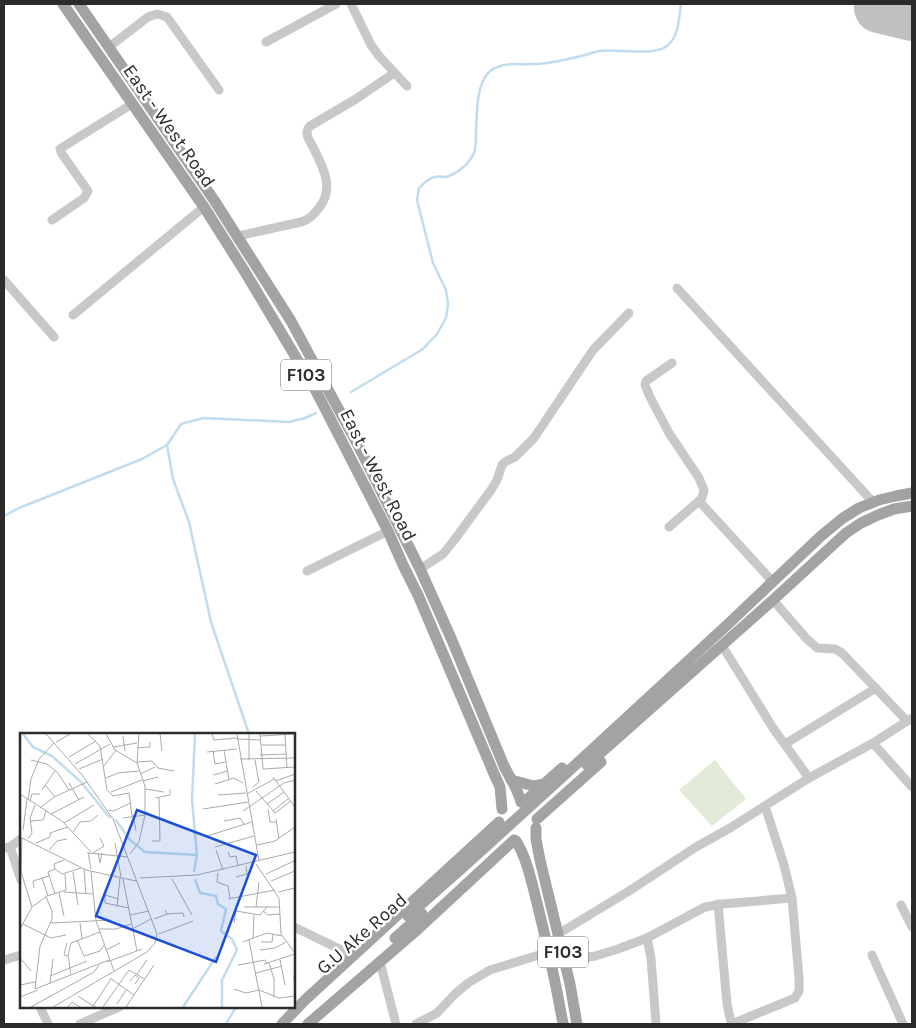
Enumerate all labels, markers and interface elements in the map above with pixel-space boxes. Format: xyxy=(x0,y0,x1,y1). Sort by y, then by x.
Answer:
street label: East - West Road xyxy=(118,60,220,192)
road number: F103 xyxy=(281,360,331,390)
street label: East - West Road xyxy=(335,405,421,545)
inset map xyxy=(20,733,295,1008)
street label: G.U Ake Road xyxy=(312,889,412,979)
road number: F103 xyxy=(538,936,588,968)

